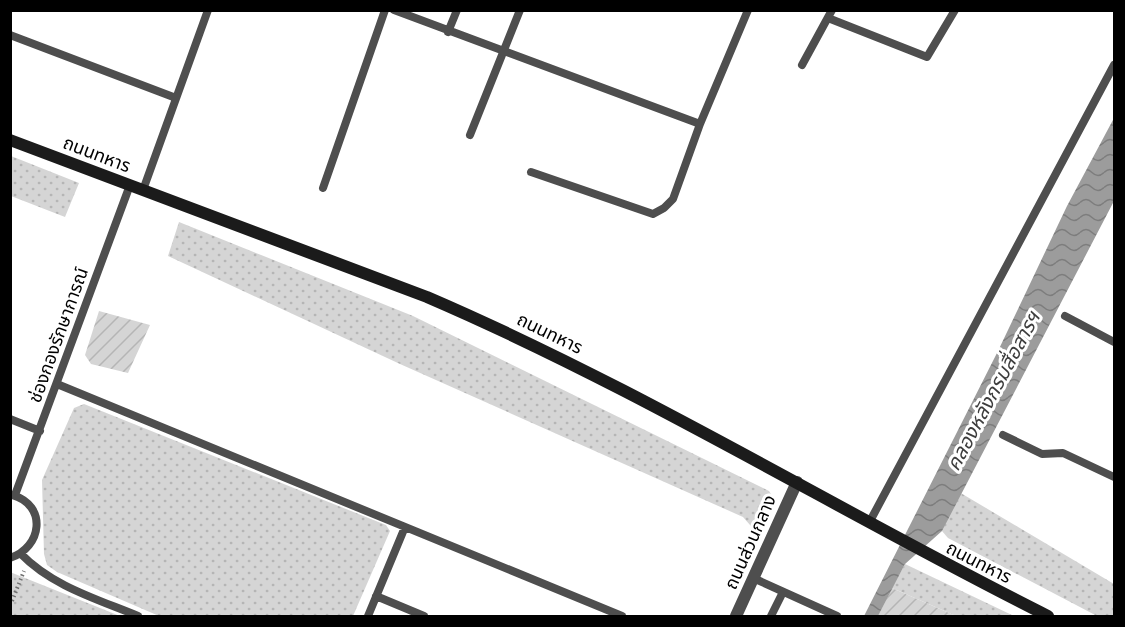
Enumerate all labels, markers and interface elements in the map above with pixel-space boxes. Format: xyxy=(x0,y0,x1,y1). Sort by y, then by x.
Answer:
street label: ถนนทหาร xyxy=(60,132,134,177)
street label: ช่องกองรักษาการณ์ xyxy=(24,265,92,405)
water label: คลองหลังกรมสื่อสารฯ xyxy=(939,305,1046,475)
street label: ถนนทหาร xyxy=(514,308,586,358)
street label: ถนนส่วนกลาง xyxy=(720,492,780,592)
street label: ถนนทหาร xyxy=(943,537,1015,587)

